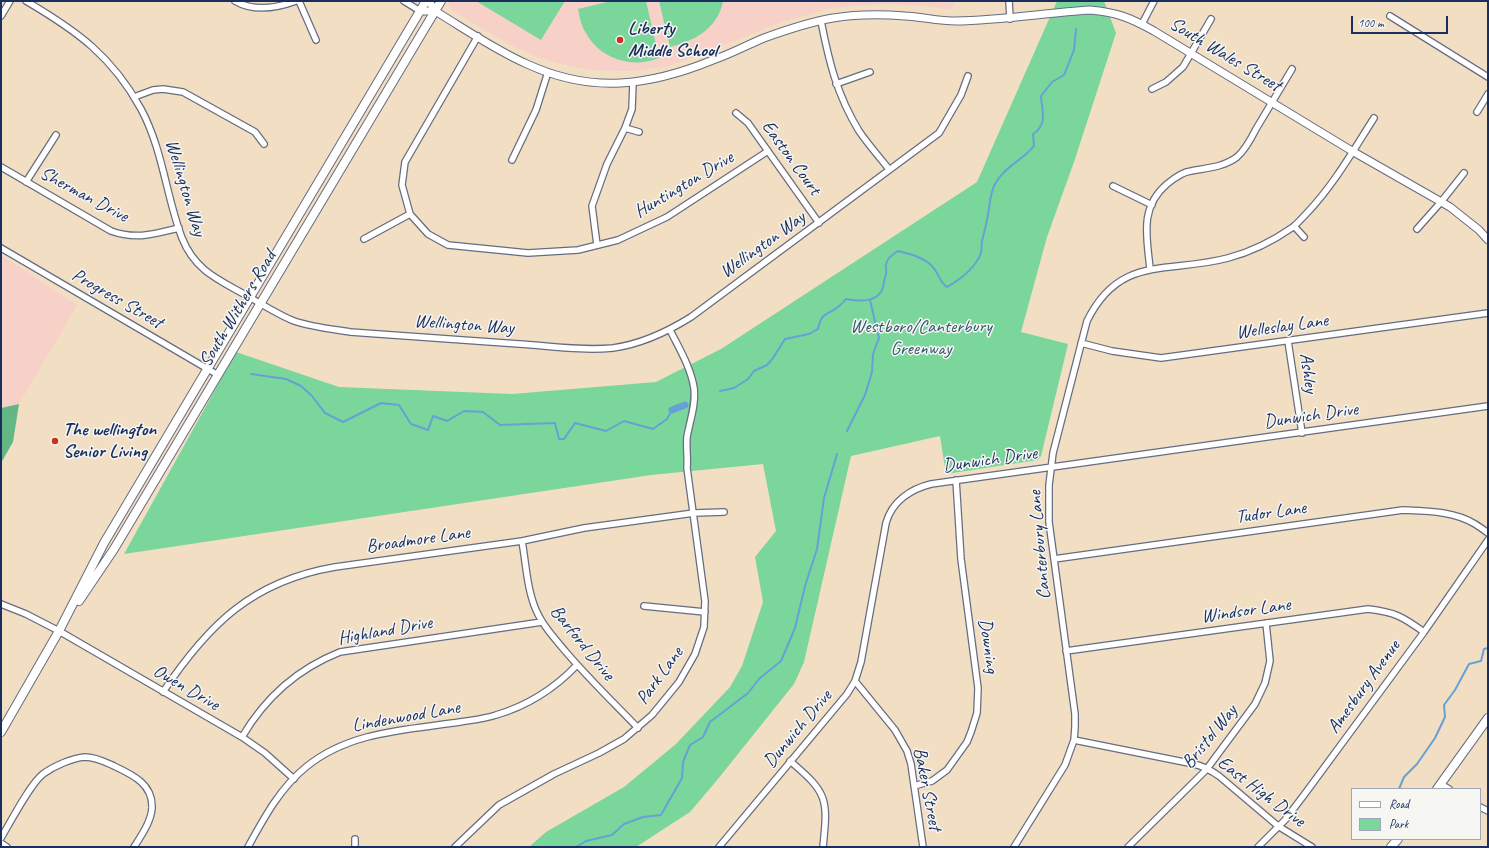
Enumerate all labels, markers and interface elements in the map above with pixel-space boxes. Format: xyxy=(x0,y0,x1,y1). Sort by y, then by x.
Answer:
scale bar xyxy=(1353,8,1450,34)
street label: South Wales Street xyxy=(1165,13,1285,97)
text: 100 m xyxy=(1358,15,1384,31)
place label: Liberty Middle School xyxy=(628,18,717,62)
marker: Liberty Middle School xyxy=(615,35,625,45)
street label: Easton Court xyxy=(756,116,826,200)
street label: Wellington Way xyxy=(160,137,210,239)
street label: Huntington Drive xyxy=(630,146,738,224)
street label: Sherman Drive xyxy=(36,162,132,228)
street label: Wellington Way xyxy=(716,206,810,284)
street label: South Withers Road xyxy=(195,247,281,371)
street label: Progress Street xyxy=(68,264,166,334)
street label: Welleslay Lane xyxy=(1235,309,1329,345)
street label: Wellington Way xyxy=(413,310,515,340)
park label: Westboro/Canterbury Greenway xyxy=(850,316,992,360)
street label: Ashley xyxy=(1294,351,1322,395)
street label: Dunwich Drive xyxy=(1263,398,1359,434)
place label: The wellington Senior Living xyxy=(63,419,156,463)
marker: The wellington Senior Living xyxy=(50,436,60,446)
street label: Dunwich Drive xyxy=(942,442,1038,478)
street label: Canterbury Lane xyxy=(1024,489,1056,601)
street label: Tudor Lane xyxy=(1234,497,1308,529)
street label: Broadmore Lane xyxy=(365,521,471,559)
street label: Windsor Lane xyxy=(1200,593,1292,629)
street label: Barford Drive xyxy=(545,601,619,685)
street label: Highland Drive xyxy=(336,611,434,651)
street label: Downing xyxy=(973,617,1003,675)
street label: Amesbury Avenue xyxy=(1323,636,1405,738)
street label: Park Lane xyxy=(631,643,689,709)
street label: Owen Drive xyxy=(149,660,223,716)
street label: Dunwich Drive xyxy=(759,685,837,773)
street label: Lindenwood Lane xyxy=(350,696,462,738)
street label: Bristol Way xyxy=(1177,700,1243,774)
street label: Baker Street xyxy=(908,746,946,832)
street label: East High Drive xyxy=(1213,752,1309,832)
legend xyxy=(1351,788,1481,840)
text: Road xyxy=(1389,796,1409,812)
text: Park xyxy=(1389,816,1408,832)

